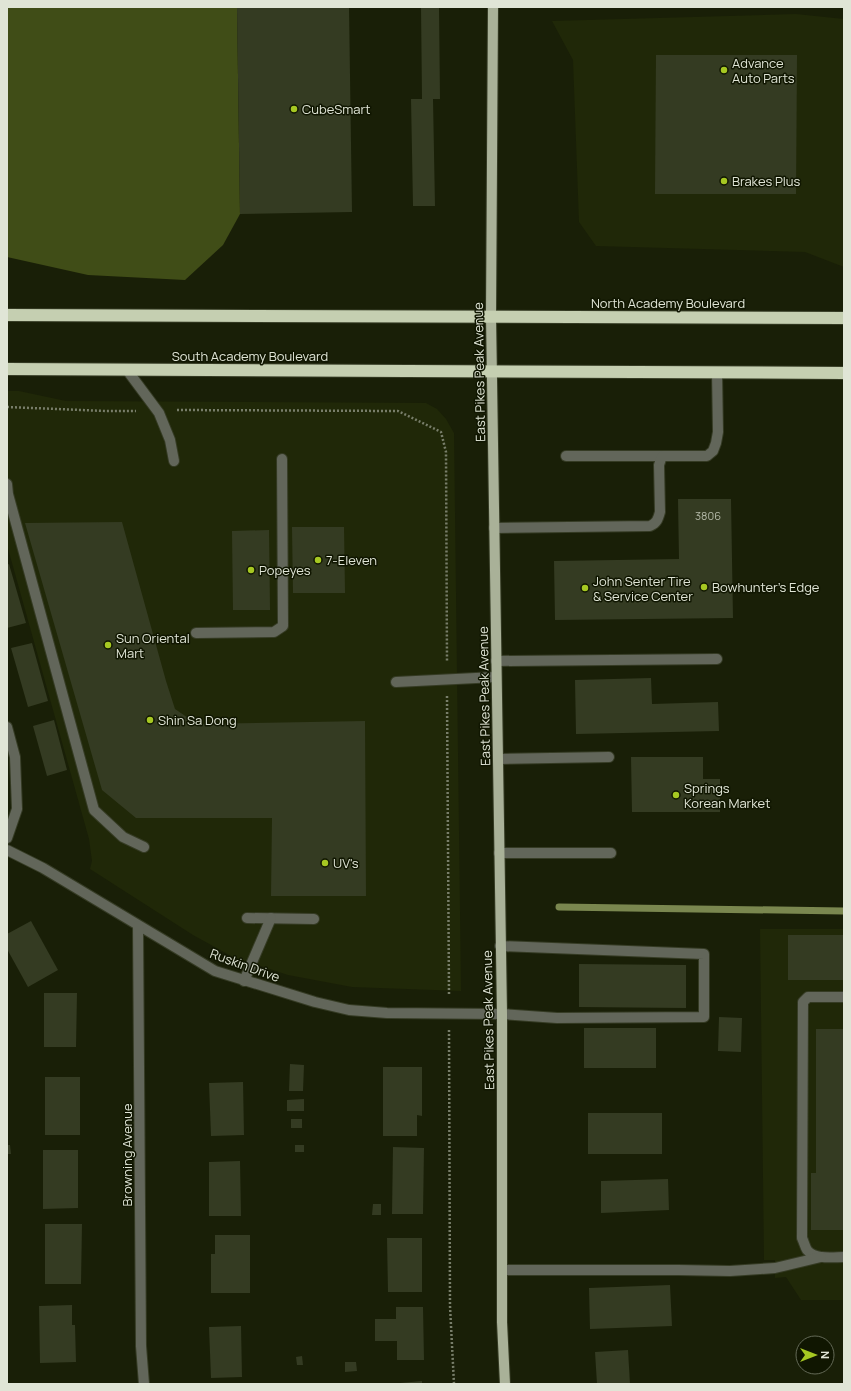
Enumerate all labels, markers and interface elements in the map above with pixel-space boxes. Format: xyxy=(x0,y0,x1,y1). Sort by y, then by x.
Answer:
place label: Advance Auto Parts xyxy=(732,54,795,87)
marker: Advance Auto Parts xyxy=(719,65,729,75)
place label: CubeSmart xyxy=(302,100,370,118)
marker: CubeSmart xyxy=(289,104,299,114)
place label: Brakes Plus xyxy=(732,172,801,190)
marker: Brakes Plus xyxy=(719,176,729,186)
street label: North Academy Boulevard xyxy=(591,294,745,312)
street label: East Pikes Peak Avenue xyxy=(469,302,489,442)
street label: South Academy Boulevard xyxy=(172,347,328,365)
house number: 3806 xyxy=(695,508,721,523)
place label: 7-Eleven xyxy=(326,551,377,569)
marker: 7-Eleven xyxy=(313,555,323,565)
place label: Popeyes xyxy=(259,561,311,579)
marker: Popeyes xyxy=(246,565,256,575)
place label: John Senter Tire & Service Center xyxy=(593,572,693,605)
place label: Bowhunter's Edge xyxy=(712,578,820,596)
marker: Bowhunter's Edge xyxy=(699,582,709,592)
marker: John Senter Tire & Service Center xyxy=(580,583,590,593)
street label: East Pikes Peak Avenue xyxy=(474,626,494,766)
place label: Sun Oriental Mart xyxy=(116,629,190,662)
marker: Sun Oriental Mart xyxy=(103,640,113,650)
place label: Shin Sa Dong xyxy=(158,711,237,729)
marker: Shin Sa Dong xyxy=(145,715,155,725)
place label: Springs Korean Market xyxy=(684,779,770,812)
marker: Springs Korean Market xyxy=(671,790,681,800)
place label: UV's xyxy=(333,854,359,872)
marker: UV's xyxy=(320,858,330,868)
street label: Ruskin Drive xyxy=(208,944,283,986)
street label: East Pikes Peak Avenue xyxy=(478,950,498,1090)
street label: Browning Avenue xyxy=(118,1103,136,1207)
north arrow xyxy=(795,1335,835,1375)
text: N xyxy=(818,1351,833,1359)

